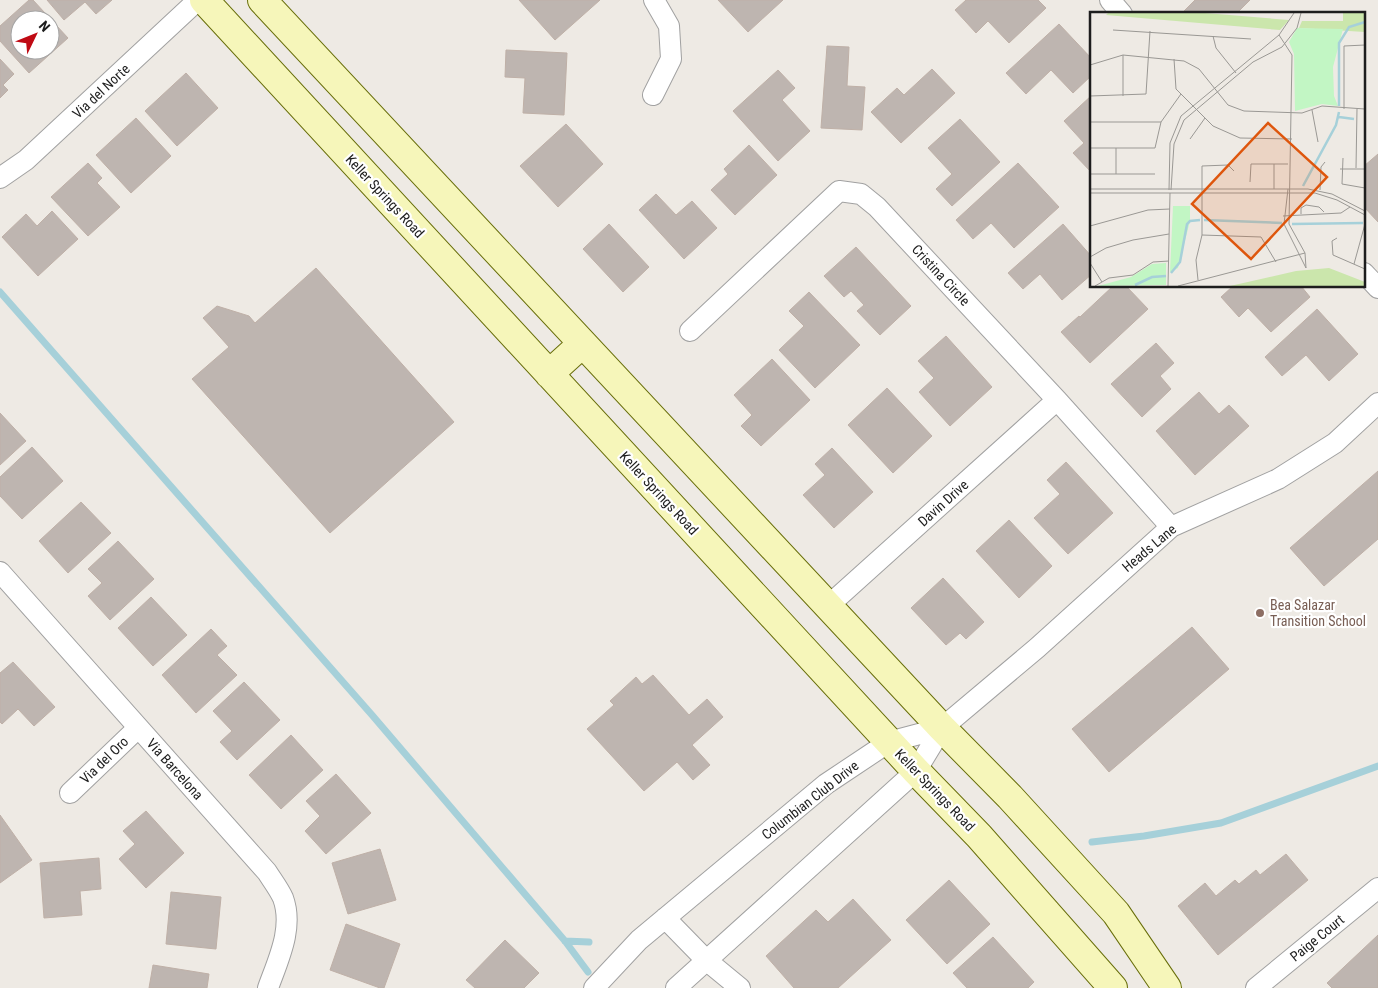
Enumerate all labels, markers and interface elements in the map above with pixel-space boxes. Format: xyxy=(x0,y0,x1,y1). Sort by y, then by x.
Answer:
north arrow xyxy=(10,10,60,60)
inset map xyxy=(1090,12,1366,288)
text: N xyxy=(36,18,53,35)
street label: Via del Norte xyxy=(69,60,133,121)
street label: Keller Springs Road xyxy=(342,151,428,241)
street label: Cristina Circle xyxy=(909,241,974,309)
street label: Keller Springs Road xyxy=(616,448,702,538)
street label: Davin Drive xyxy=(915,476,972,530)
street label: Heads Lane xyxy=(1119,521,1179,575)
place label: Bea Salazar Transition School xyxy=(1270,597,1366,629)
marker: Bea Salazar Transition School xyxy=(1254,607,1266,619)
street label: Via del Oro xyxy=(77,733,131,787)
street label: Via Barcelona xyxy=(144,735,206,803)
street label: Keller Springs Road xyxy=(892,746,978,834)
street label: Columbian Club Drive xyxy=(758,757,862,843)
street label: Paige Court xyxy=(1287,911,1347,965)

